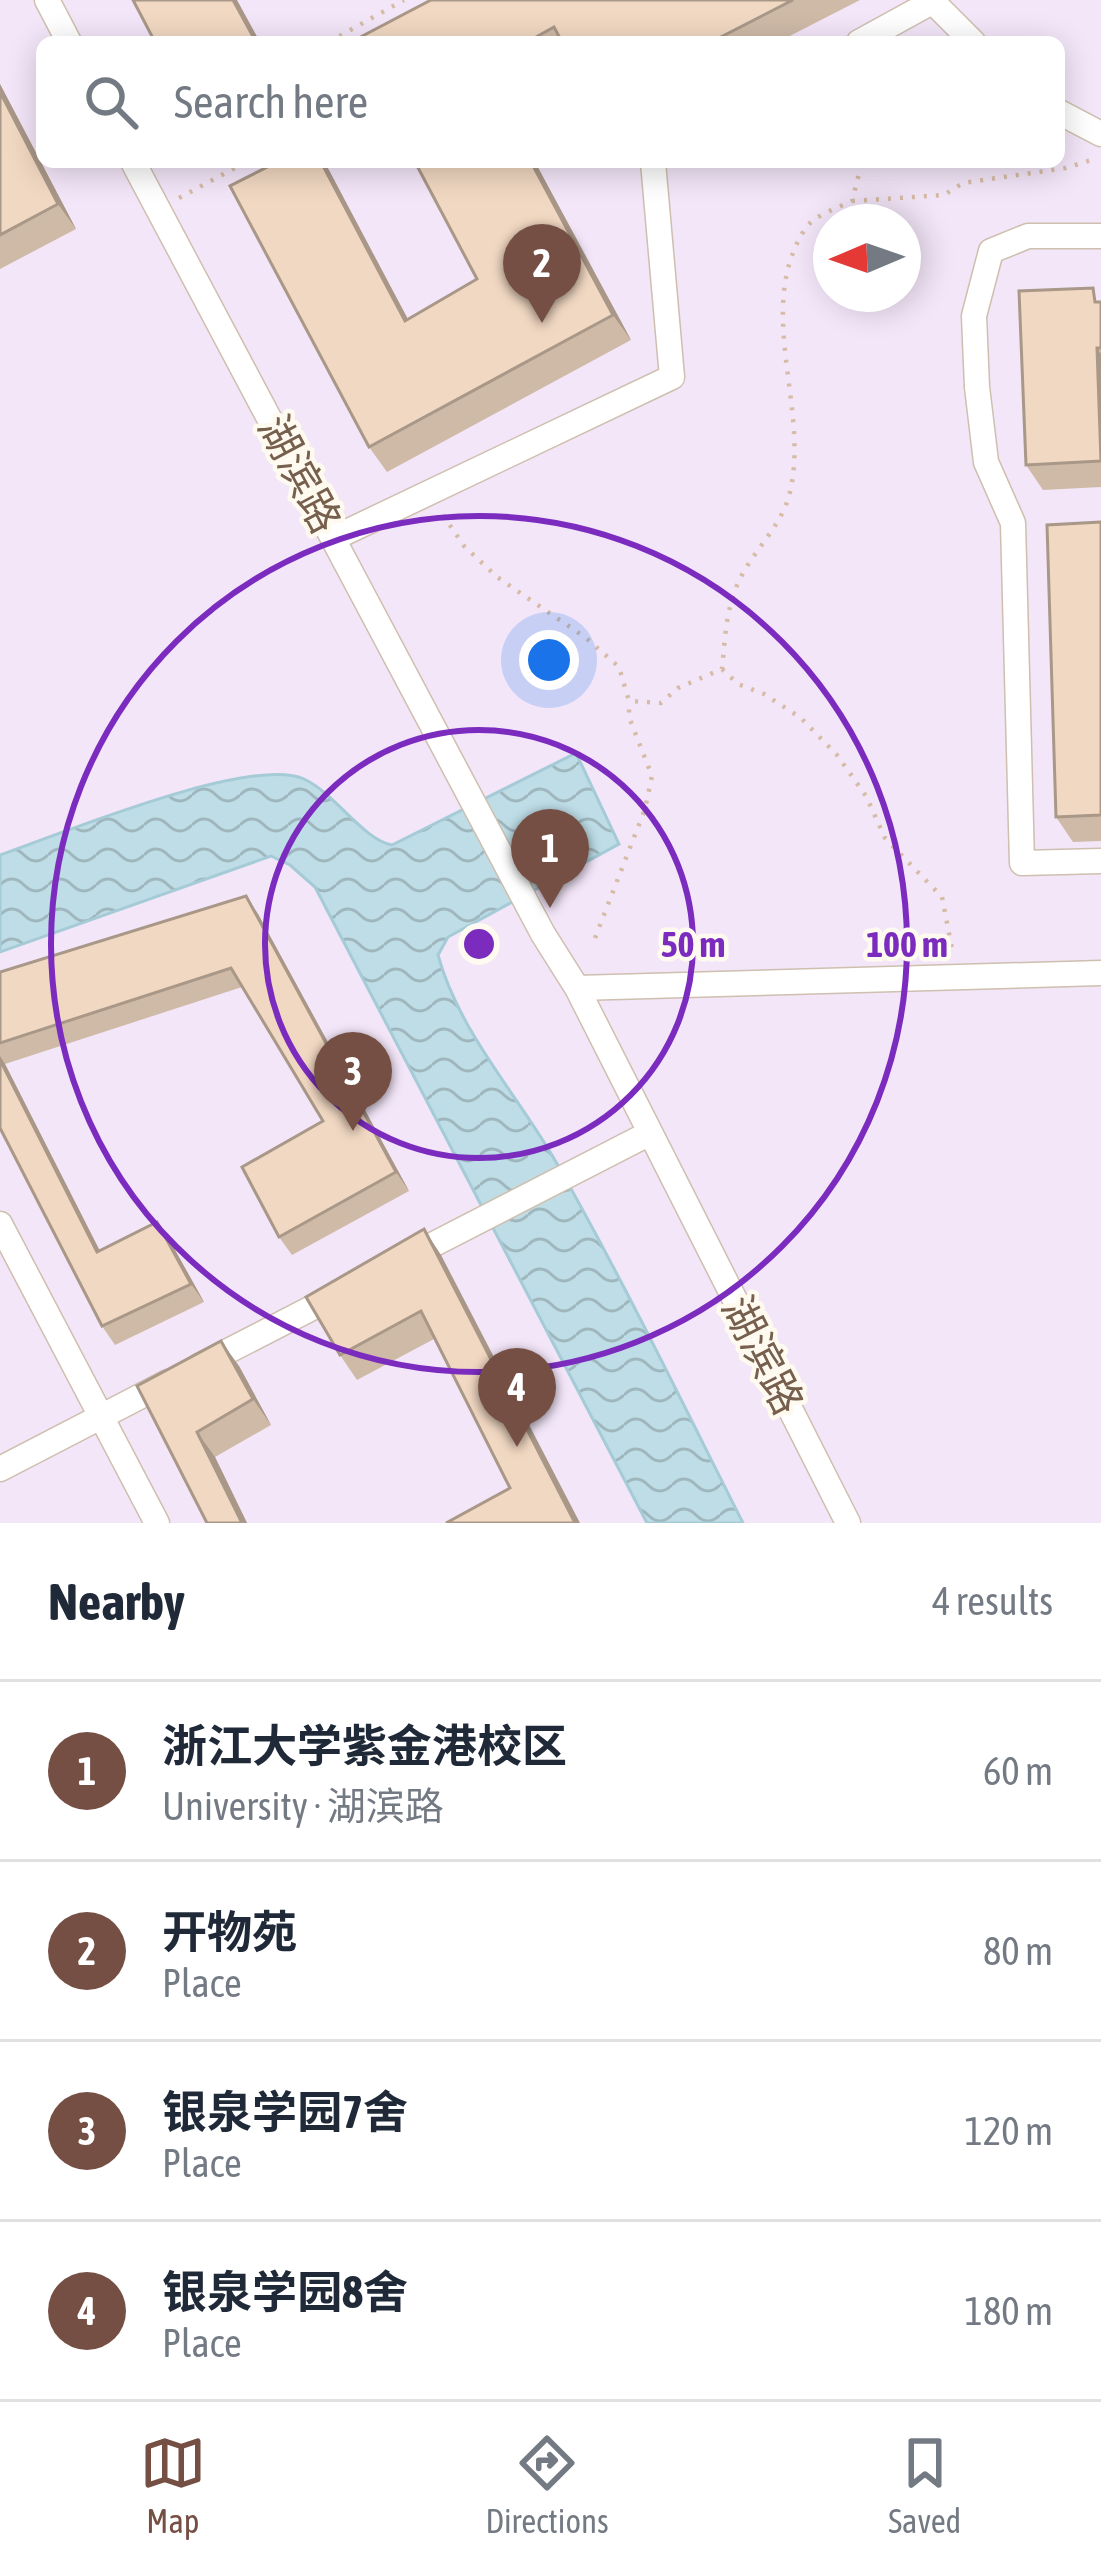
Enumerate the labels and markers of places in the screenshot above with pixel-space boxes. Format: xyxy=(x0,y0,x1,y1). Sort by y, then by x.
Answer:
pin: 2 xyxy=(503,224,581,323)
pin: 1 xyxy=(511,809,589,908)
centre of rings xyxy=(458,923,500,965)
pin: 3 xyxy=(314,1032,392,1131)
pin: 4 xyxy=(478,1348,556,1447)

